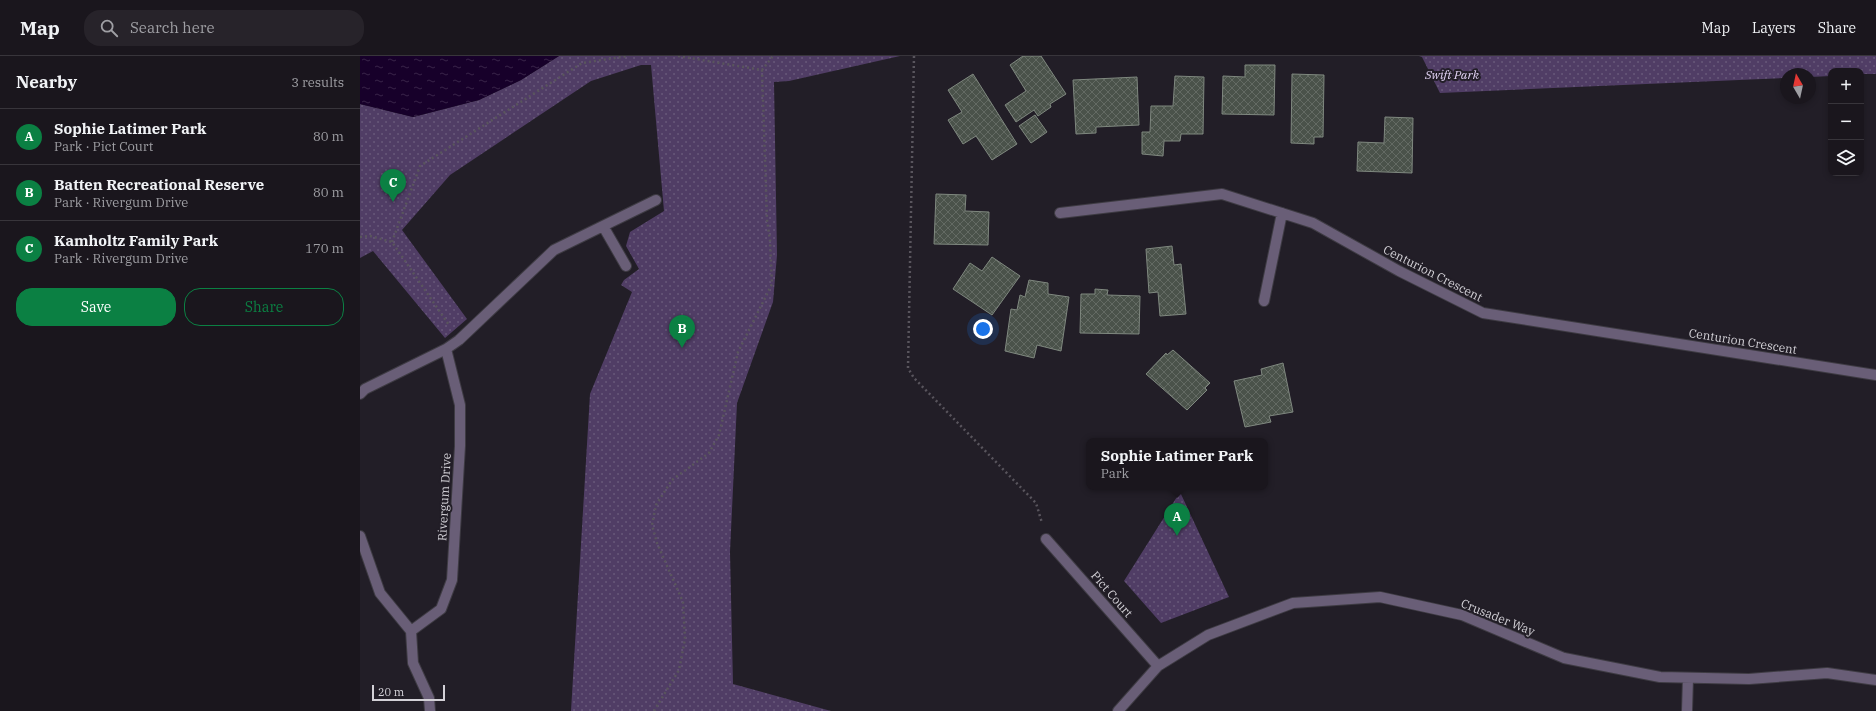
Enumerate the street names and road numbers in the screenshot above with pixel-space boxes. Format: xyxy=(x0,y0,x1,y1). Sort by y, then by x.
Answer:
street label: Centurion Crescent xyxy=(1381,241,1485,305)
street label: Centurion Crescent xyxy=(1688,325,1798,357)
street label: Rivergum Drive xyxy=(434,452,454,542)
street label: Pict Court xyxy=(1088,568,1136,620)
street label: Crusader Way xyxy=(1459,595,1538,639)

